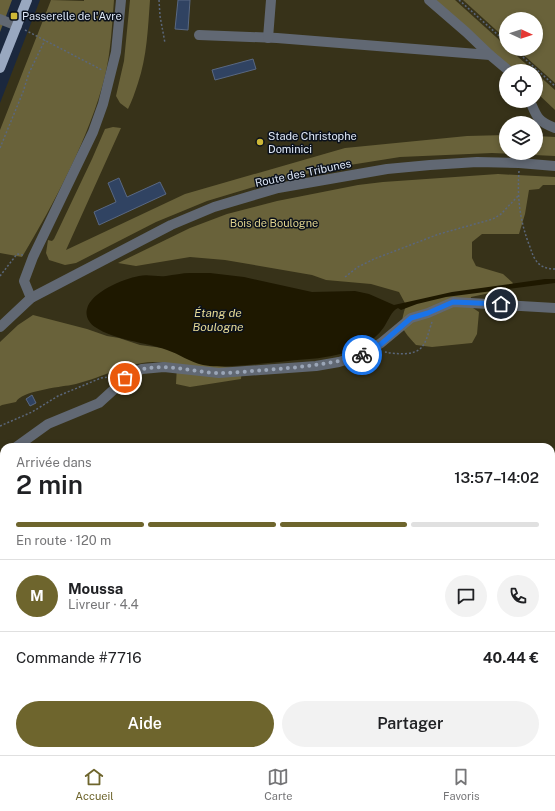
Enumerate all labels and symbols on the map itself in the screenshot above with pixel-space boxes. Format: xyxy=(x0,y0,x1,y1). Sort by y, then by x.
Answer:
place label: Passerelle de l'Avre xyxy=(22,10,122,22)
marker: Passerelle de l'Avre xyxy=(9,11,19,21)
north arrow xyxy=(499,12,543,56)
place label: Stade Christophe Dominici xyxy=(268,130,357,155)
marker: Stade Christophe Dominici xyxy=(255,137,265,147)
street label: Route des Tribunes xyxy=(254,157,353,189)
park label: Bois de Boulogne xyxy=(230,217,318,229)
pin xyxy=(484,287,518,321)
water label: Étang de Boulogne xyxy=(192,306,244,334)
courier xyxy=(342,335,382,375)
pin xyxy=(108,361,142,395)

